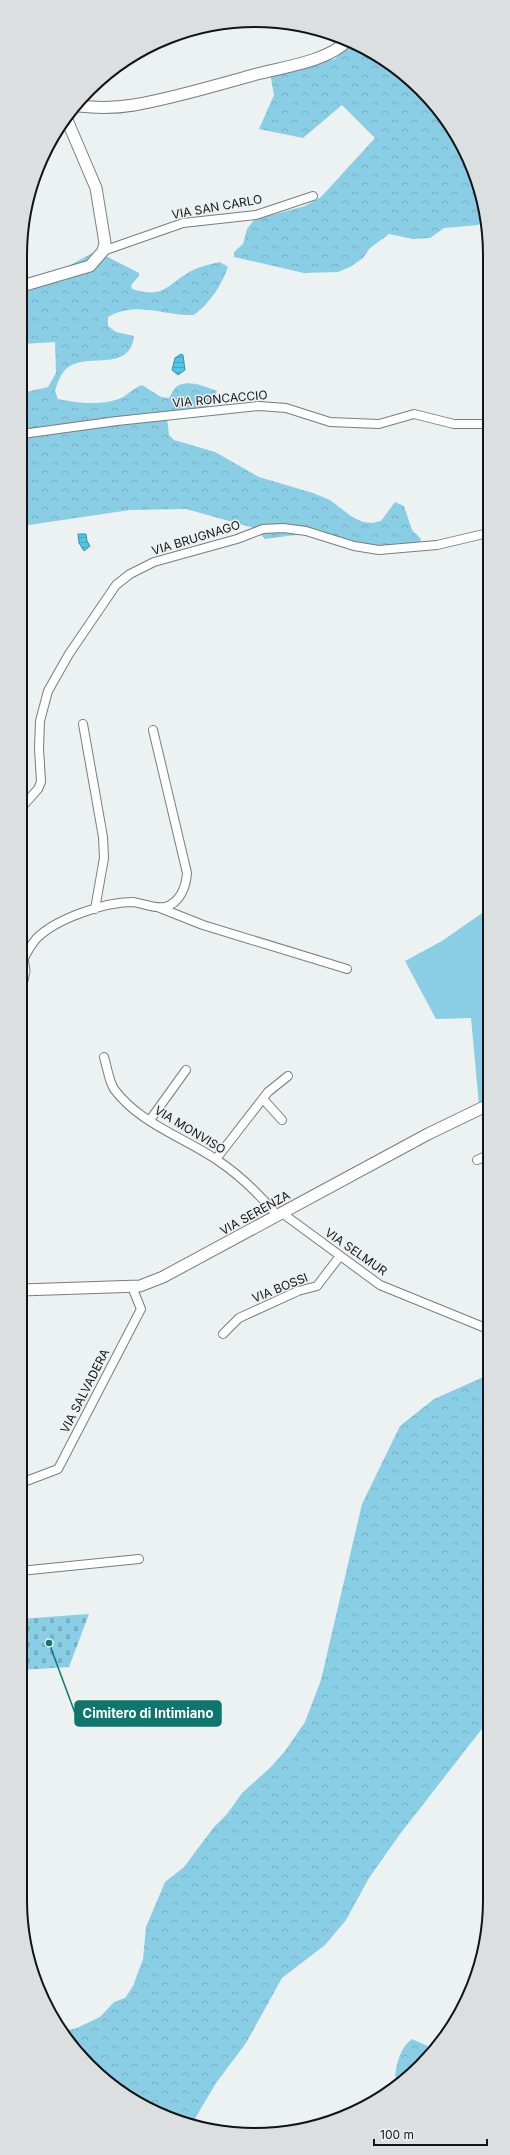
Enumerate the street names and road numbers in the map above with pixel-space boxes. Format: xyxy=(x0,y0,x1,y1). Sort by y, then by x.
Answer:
street label: VIA SAN CARLO xyxy=(170,191,263,222)
street label: VIA RONCACCIO xyxy=(172,387,268,410)
street label: VIA BRUGNAGO xyxy=(150,517,242,558)
street label: VIA MONVISO xyxy=(152,1102,229,1157)
street label: VIA SERENZA xyxy=(217,1187,292,1238)
street label: VIA SELMUR xyxy=(322,1225,390,1279)
street label: VIA BOSSI xyxy=(250,1270,310,1306)
street label: VIA SALVADERA xyxy=(57,1346,112,1435)

